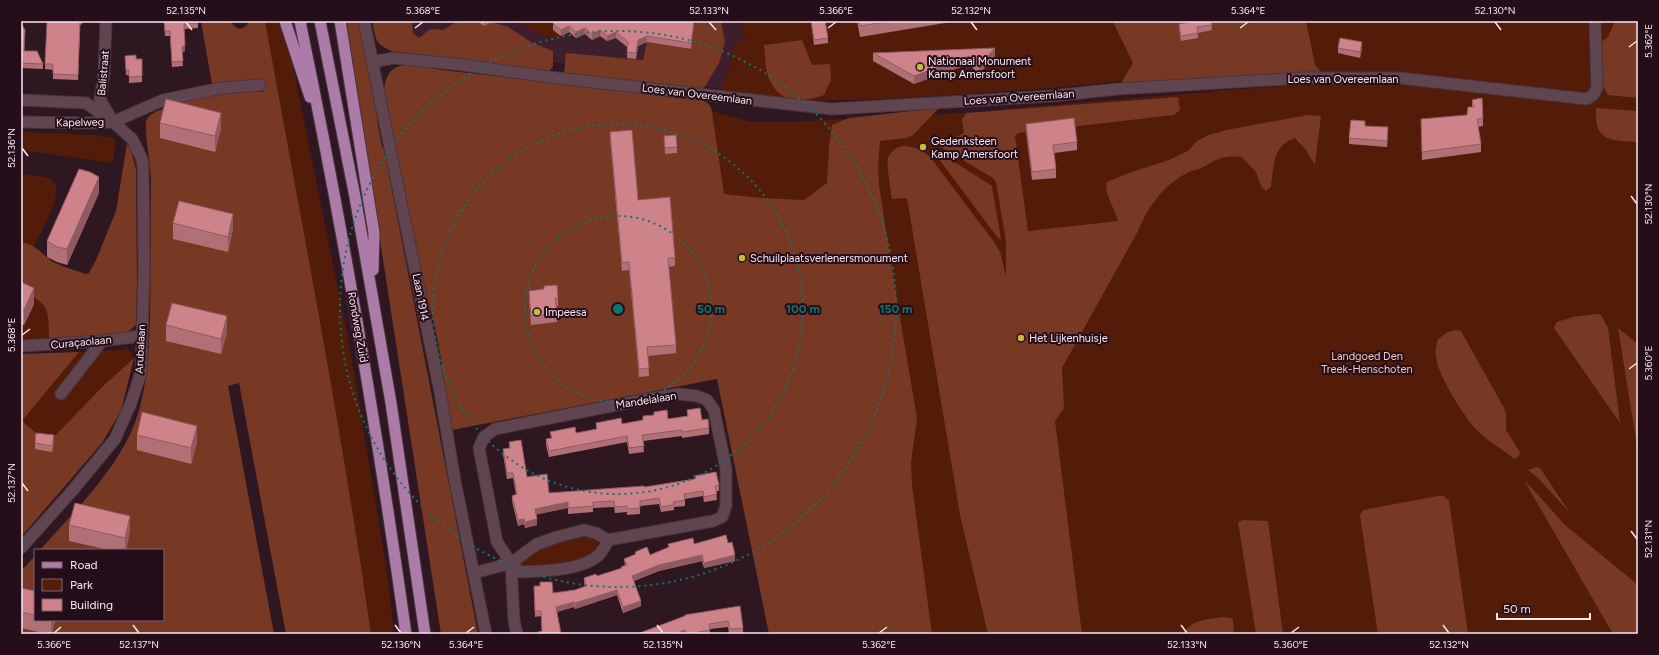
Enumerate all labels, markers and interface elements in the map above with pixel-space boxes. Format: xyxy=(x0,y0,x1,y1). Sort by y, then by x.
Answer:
text: 52.135°N xyxy=(166,4,206,17)
text: 5.368°E xyxy=(406,4,440,17)
text: 52.133°N xyxy=(689,4,729,17)
text: 5.366°E xyxy=(819,4,853,17)
text: 52.132°N xyxy=(951,4,991,17)
text: 5.364°E xyxy=(1231,4,1265,17)
text: 52.130°N xyxy=(1475,4,1515,17)
text: 5.362°E xyxy=(1642,24,1655,58)
street label: Balistraat xyxy=(95,50,112,96)
place label: Nationaal Monument Kamp Amersfoort xyxy=(928,55,1031,81)
marker: Nationaal Monument Kamp Amersfoort xyxy=(915,62,925,72)
street label: Loes van Overeemlaan xyxy=(1287,73,1399,86)
street label: Loes van Overeemlaan xyxy=(641,81,753,108)
street label: Loes van Overeemlaan xyxy=(963,87,1075,108)
street label: Kapelweg xyxy=(56,116,104,129)
text: 52.136°N xyxy=(5,128,18,168)
place label: Gedenksteen Kamp Amersfoort xyxy=(931,135,1018,161)
marker: Gedenksteen Kamp Amersfoort xyxy=(918,142,928,152)
text: 52.130°N xyxy=(1642,184,1655,224)
place label: Schuilplaatsverlenersmonument xyxy=(750,252,908,265)
marker: Schuilplaatsverlenersmonument xyxy=(737,253,747,263)
street label: Laan 1914 xyxy=(410,272,431,322)
street label: Rondweg Zuid xyxy=(345,291,370,364)
centre of rings xyxy=(611,302,625,316)
text: 50 m xyxy=(697,302,725,316)
text: 100 m xyxy=(786,302,820,316)
text: 150 m xyxy=(879,302,913,316)
place label: Impeesa xyxy=(545,306,587,319)
marker: Impeesa xyxy=(532,307,542,317)
text: 5.368°E xyxy=(5,318,18,352)
street label: Arubalaan xyxy=(133,324,148,374)
place label: Het Lijkenhuisje xyxy=(1029,332,1108,345)
street label: Curaçaolaan xyxy=(50,333,112,352)
marker: Het Lijkenhuisje xyxy=(1016,333,1026,343)
text: 5.360°E xyxy=(1642,345,1655,380)
park label: Landgoed Den Treek-Henschoten xyxy=(1321,350,1413,376)
street label: Mandelalaan xyxy=(615,389,677,412)
text: 52.137°N xyxy=(5,463,18,503)
text: 52.131°N xyxy=(1642,520,1655,558)
legend xyxy=(34,549,164,621)
text: Road xyxy=(70,558,98,572)
text: Park xyxy=(70,578,93,592)
scale bar xyxy=(1497,595,1590,621)
text: Building xyxy=(70,598,113,612)
text: 50 m xyxy=(1503,602,1531,616)
text: 5.366°E xyxy=(37,638,71,651)
text: 52.137°N xyxy=(119,638,159,651)
text: 52.136°N xyxy=(381,638,421,651)
text: 5.364°E xyxy=(449,638,483,651)
text: 52.135°N xyxy=(643,638,683,651)
text: 5.362°E xyxy=(862,638,896,651)
text: 52.133°N xyxy=(1167,638,1207,651)
text: 5.360°E xyxy=(1274,638,1309,651)
text: 52.132°N xyxy=(1429,638,1469,651)

